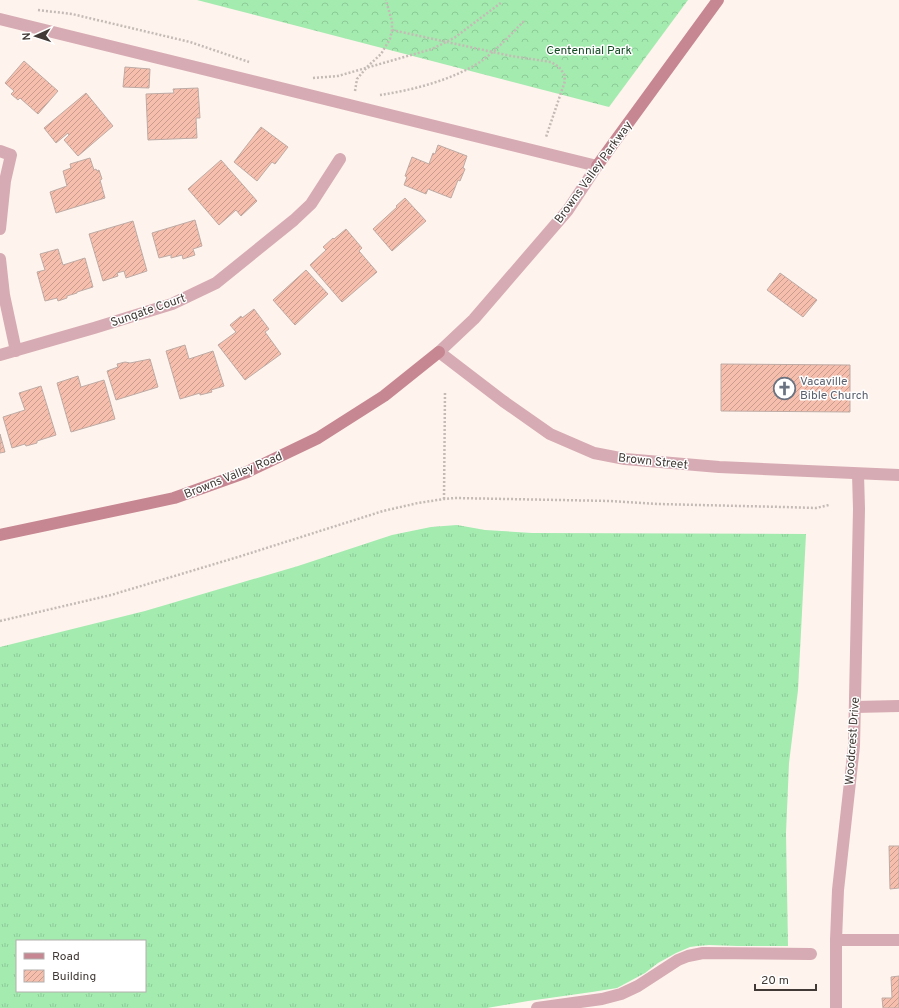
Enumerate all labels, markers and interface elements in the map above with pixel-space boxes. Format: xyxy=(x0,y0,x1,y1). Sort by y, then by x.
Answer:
north arrow xyxy=(16,16,56,56)
text: N xyxy=(20,32,34,41)
park label: Centennial Park xyxy=(546,43,632,59)
street label: Browns Valley Parkway xyxy=(551,118,636,227)
street label: Sungate Court xyxy=(109,291,188,331)
place label: Vacaville Bible Church xyxy=(800,374,869,404)
church icon: Vacaville Bible Church xyxy=(772,375,798,401)
street label: Browns Valley Road xyxy=(182,449,285,503)
street label: Brown Street xyxy=(617,450,689,474)
street label: Woodcrest Drive xyxy=(842,696,864,786)
legend xyxy=(16,940,146,992)
text: Road xyxy=(52,949,80,965)
scale bar xyxy=(755,966,816,992)
text: Building xyxy=(52,969,96,985)
text: 20 m xyxy=(761,973,789,989)

